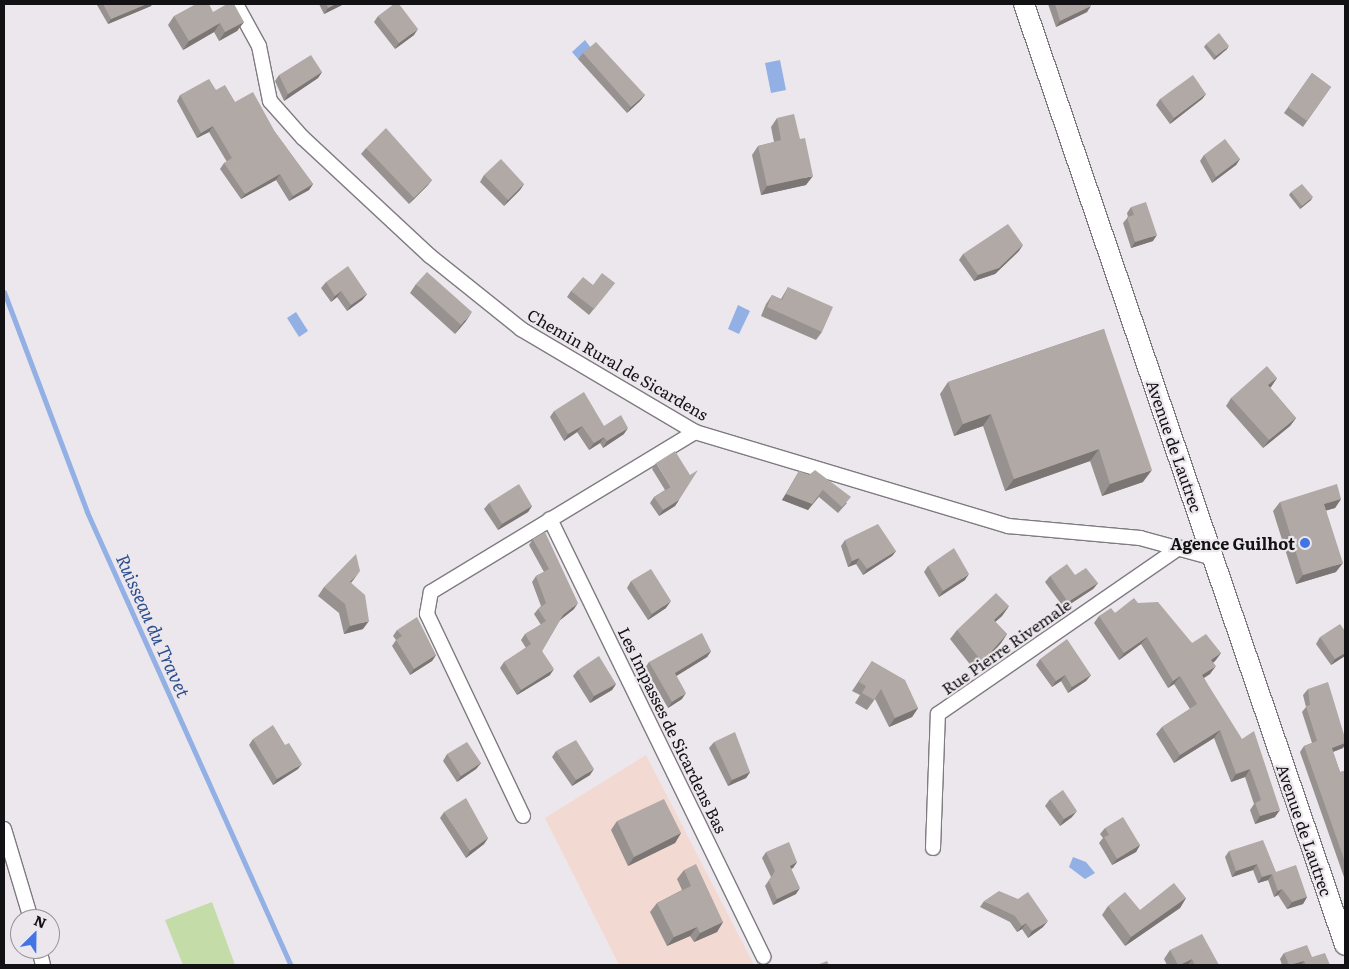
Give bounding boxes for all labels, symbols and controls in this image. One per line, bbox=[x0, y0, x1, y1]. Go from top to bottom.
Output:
street label: Chemin Rural de Sicardens bbox=[524, 304, 712, 424]
street label: Avenue de Lautrec bbox=[1143, 377, 1207, 515]
place label: Agence Guilhot bbox=[1170, 533, 1295, 553]
marker: Agence Guilhot bbox=[1299, 537, 1311, 549]
water label: Ruisseau du Travet bbox=[112, 551, 194, 701]
street label: Rue Pierre Rivemale bbox=[938, 594, 1074, 698]
street label: Les Impasses de Sicardens Bas bbox=[615, 624, 731, 836]
street label: Avenue de Lautrec bbox=[1273, 761, 1337, 899]
north arrow bbox=[10, 909, 60, 959]
text: N bbox=[31, 910, 50, 933]

